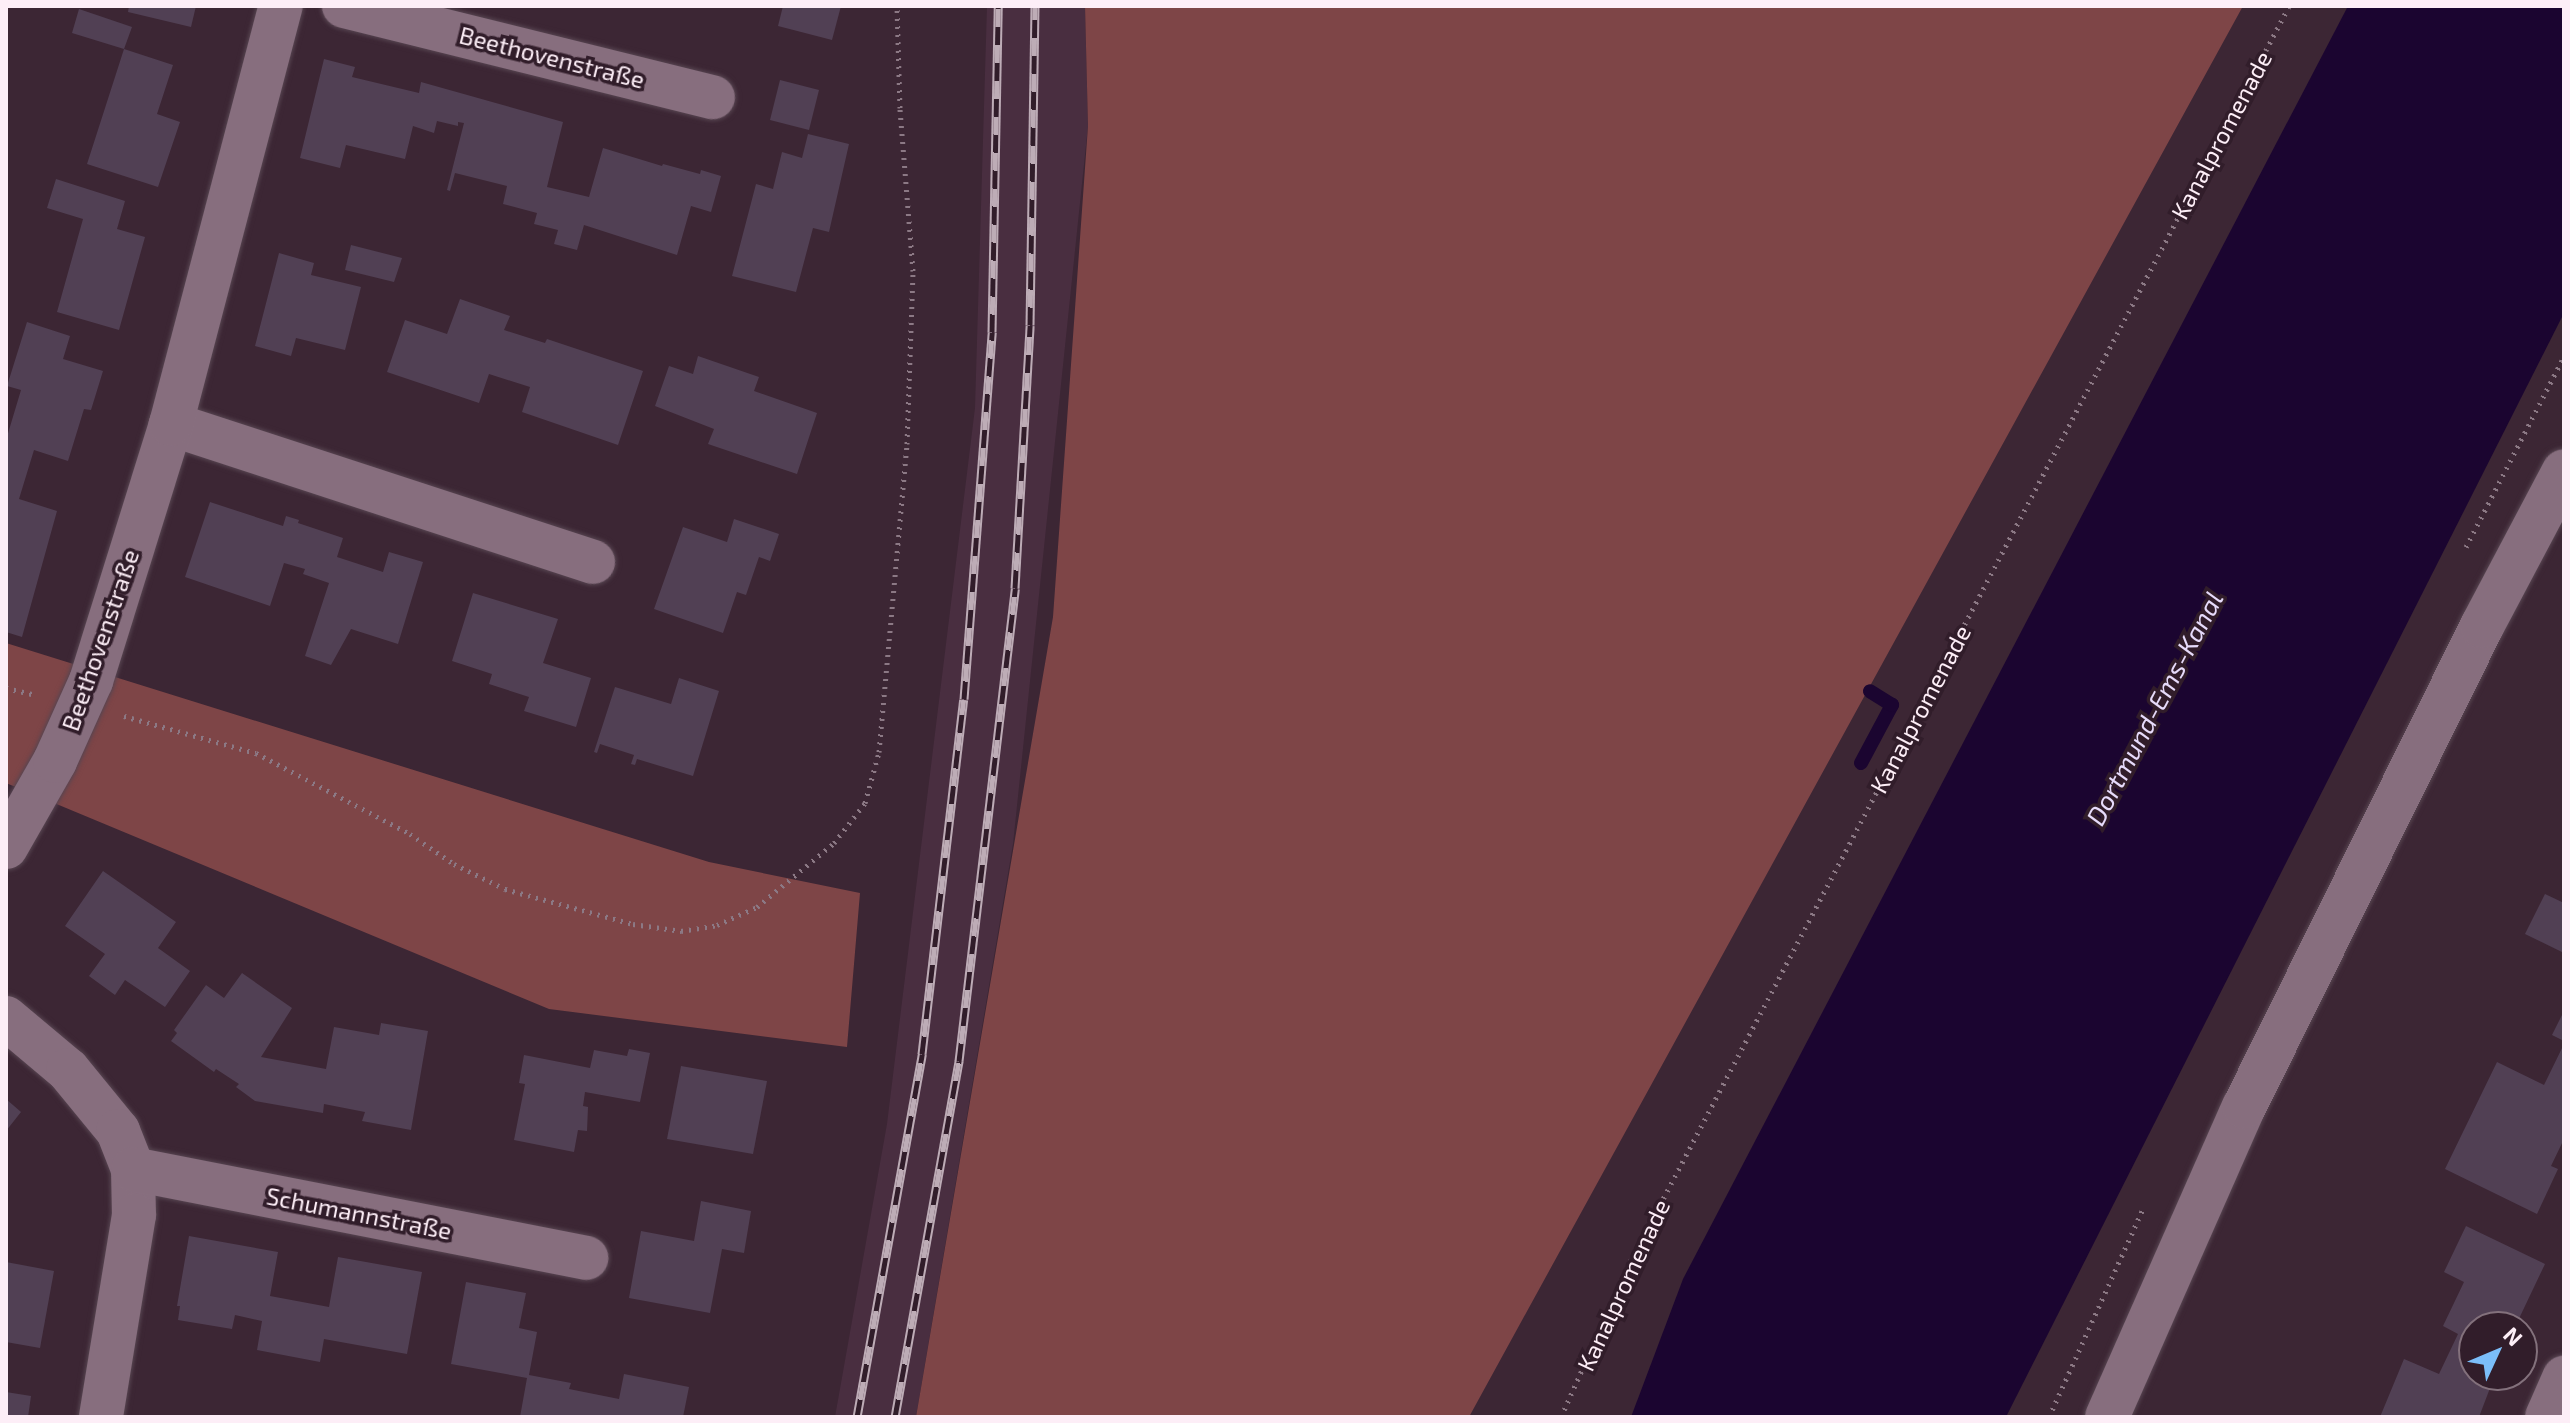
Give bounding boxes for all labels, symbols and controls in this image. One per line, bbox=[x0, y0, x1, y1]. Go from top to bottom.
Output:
street label: Beethovenstraße bbox=[456, 20, 648, 94]
street label: Kanalpromenade bbox=[2165, 46, 2277, 224]
street label: Beethovenstraße bbox=[55, 546, 145, 734]
water label: Dortmund-Ems-Kanal bbox=[2079, 586, 2229, 830]
street label: Kanalpromenade bbox=[1864, 620, 1976, 798]
street label: Schumannstraße bbox=[264, 1181, 454, 1245]
street label: Kanalpromenade bbox=[1571, 1195, 1675, 1375]
north arrow bbox=[2458, 1311, 2538, 1391]
text: N bbox=[2499, 1321, 2529, 1350]

